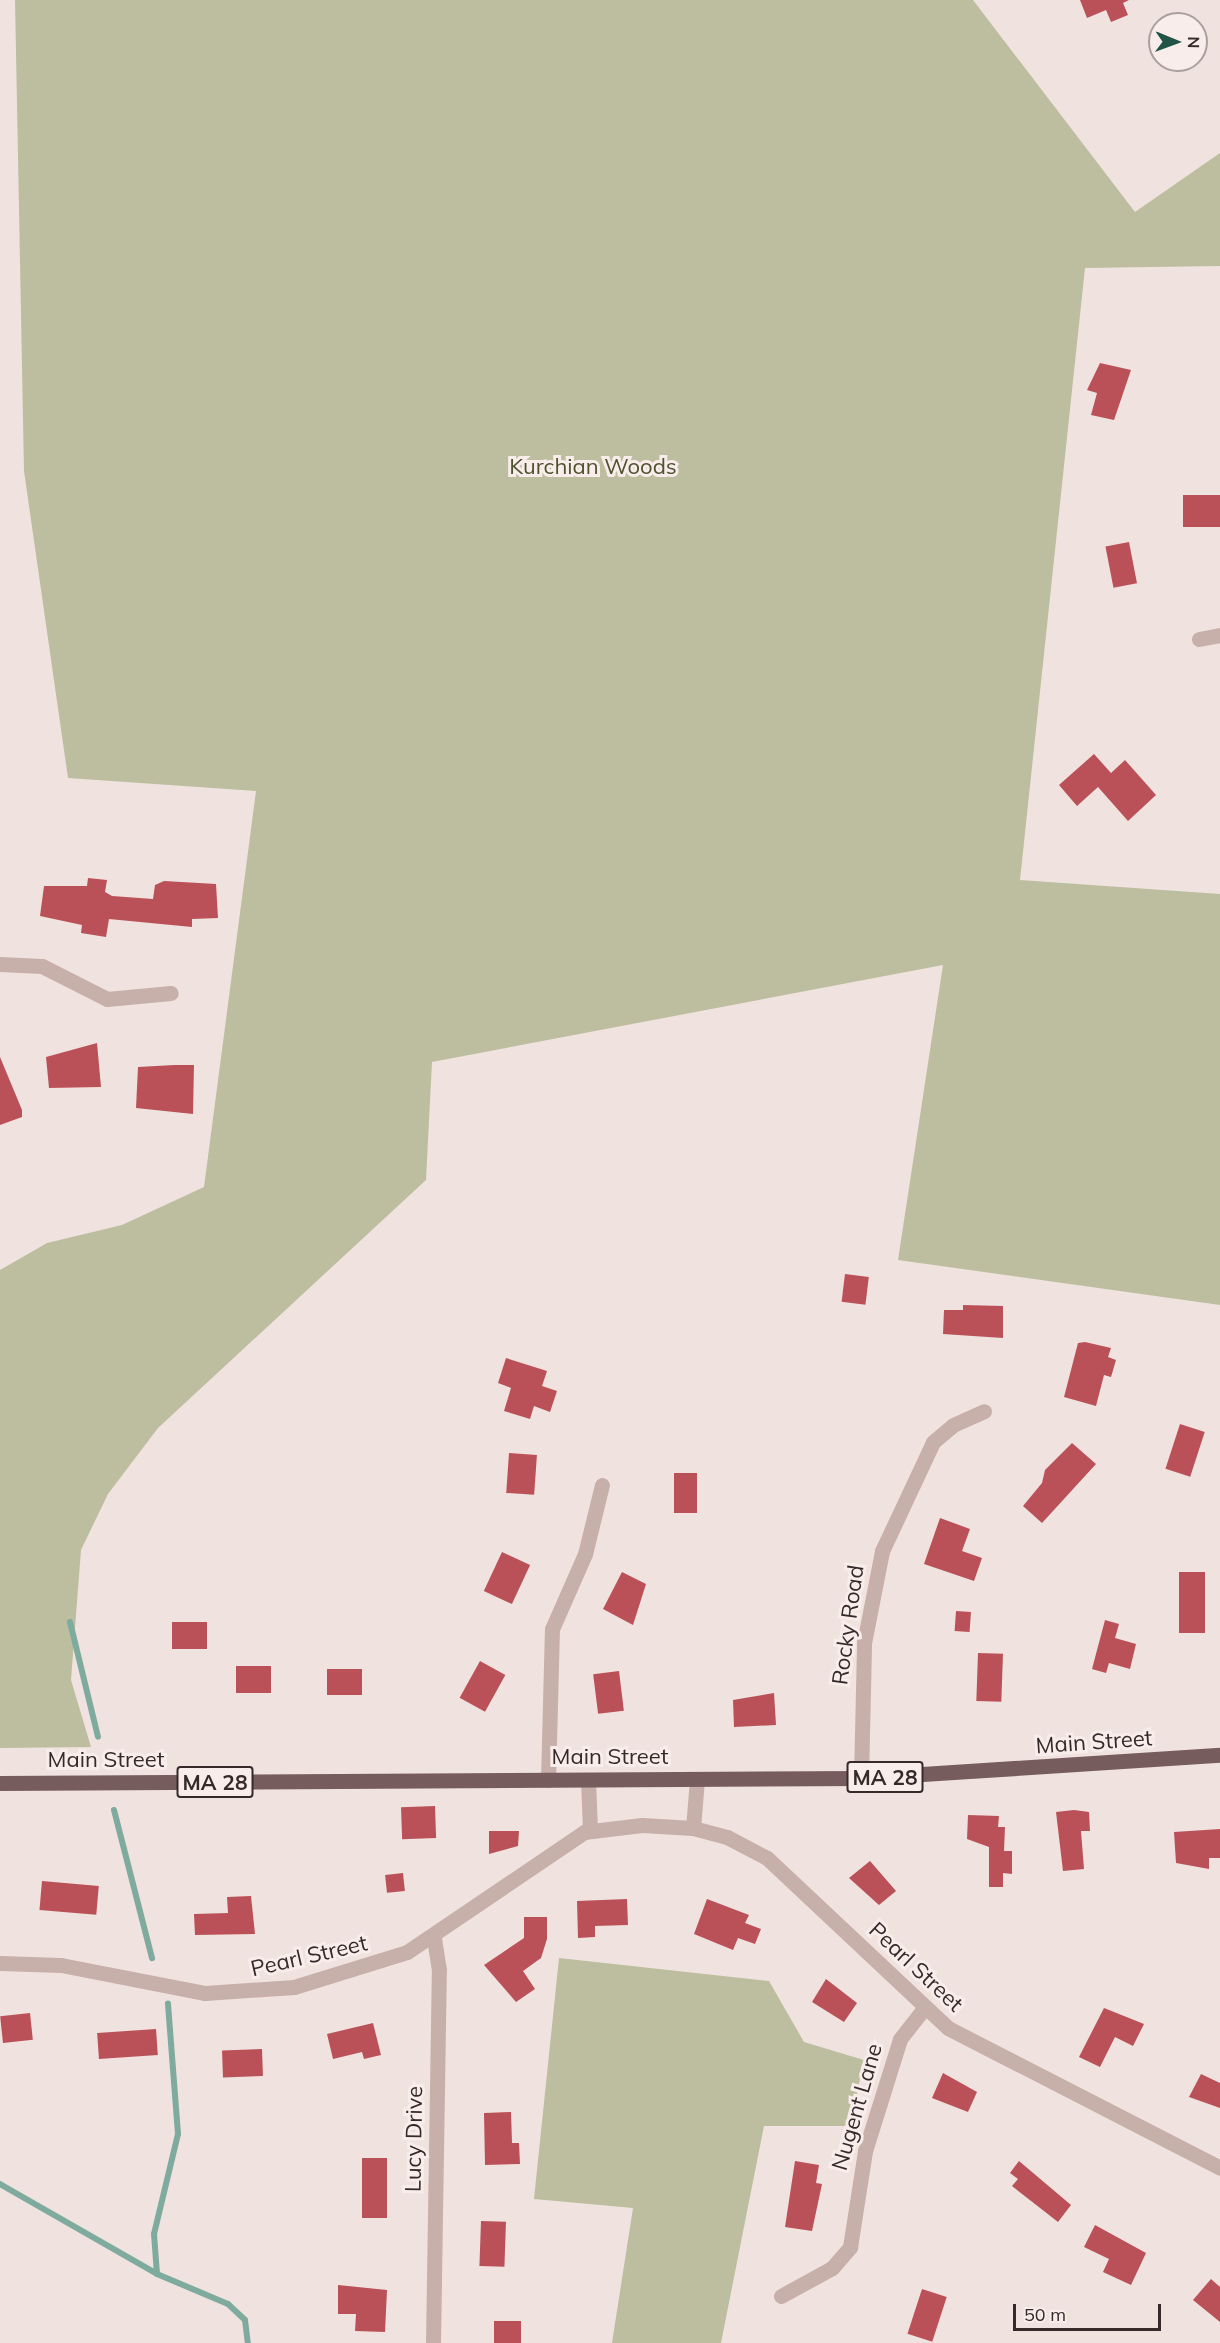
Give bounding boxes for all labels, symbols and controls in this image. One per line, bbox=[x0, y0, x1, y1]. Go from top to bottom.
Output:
north arrow bbox=[1148, 12, 1208, 72]
text: N bbox=[1184, 36, 1204, 48]
park label: Kurchian Woods bbox=[509, 454, 677, 480]
street label: Rocky Road bbox=[827, 1563, 869, 1687]
street label: Main Street bbox=[1035, 1725, 1153, 1759]
street label: Main Street bbox=[552, 1744, 668, 1770]
street label: Main Street bbox=[48, 1747, 164, 1773]
road number: MA 28 bbox=[846, 1759, 924, 1795]
road number: MA 28 bbox=[176, 1764, 254, 1800]
street label: Pearl Street bbox=[864, 1917, 968, 2017]
street label: Pearl Street bbox=[248, 1930, 370, 1982]
street label: Nugent Lane bbox=[826, 2041, 888, 2173]
street label: Lucy Drive bbox=[400, 2086, 428, 2192]
scale bar bbox=[1016, 2292, 1164, 2330]
text: 50 m bbox=[1024, 2303, 1066, 2326]

